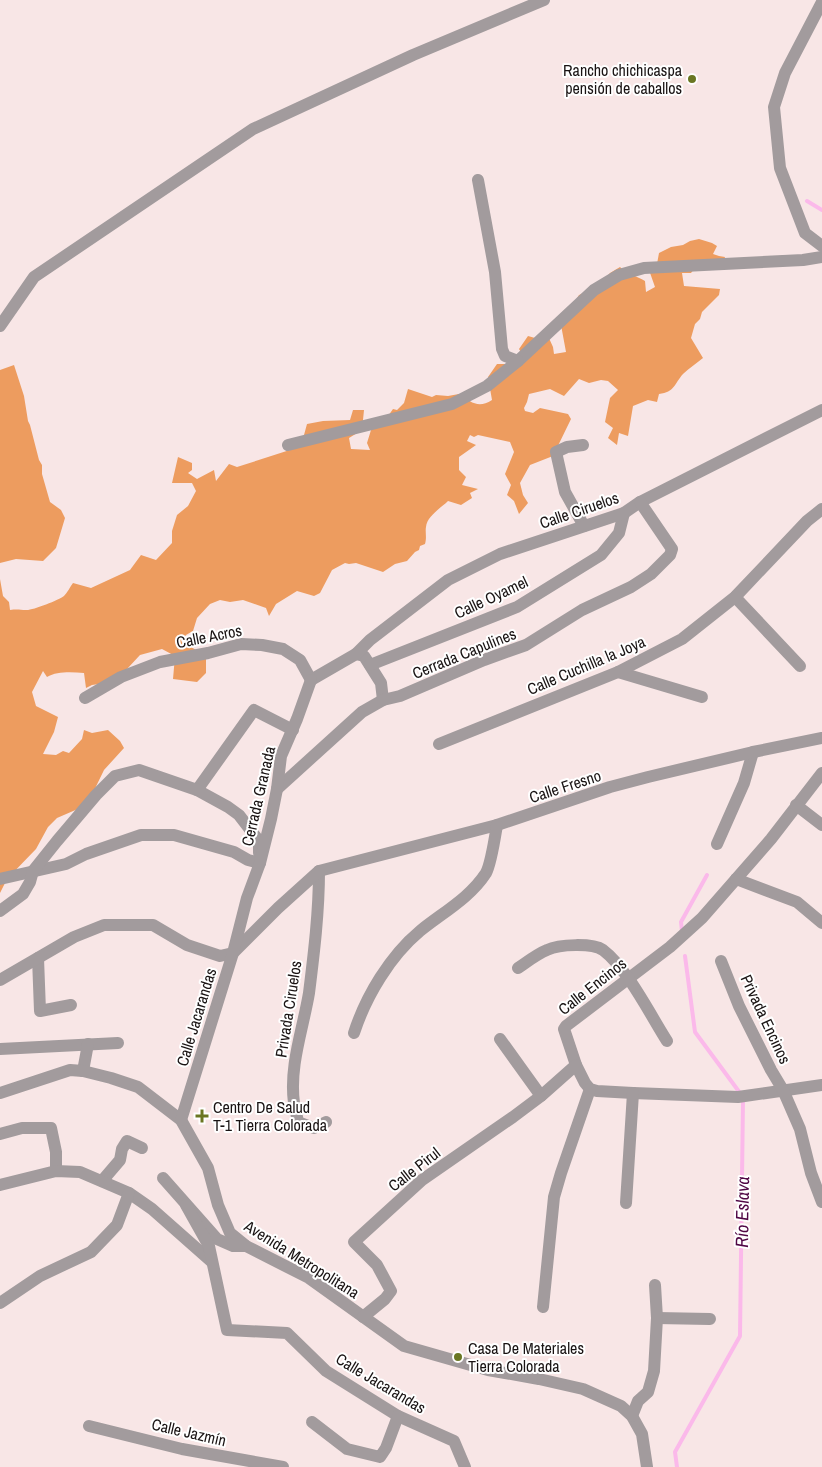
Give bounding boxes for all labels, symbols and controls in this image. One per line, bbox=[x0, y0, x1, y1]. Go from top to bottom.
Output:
place label: Rancho chichicaspa pensión de caballos bbox=[563, 59, 683, 99]
marker: Rancho chichicaspa pensión de caballos bbox=[686, 73, 698, 85]
street label: Calle Ciruelos bbox=[536, 486, 622, 534]
street label: Calle Oyamel bbox=[451, 570, 531, 624]
street label: Calle Acros bbox=[174, 619, 244, 653]
street label: Cerrada Capulines bbox=[409, 622, 519, 684]
street label: Calle Cuchilla la Joya bbox=[524, 630, 649, 700]
street label: Cerrada Granada bbox=[236, 743, 280, 848]
street label: Calle Fresno bbox=[526, 764, 604, 808]
street label: Calle Encinos bbox=[553, 952, 631, 1020]
street label: Privada Ciruelos bbox=[269, 959, 307, 1059]
street label: Calle Jacarandas bbox=[171, 965, 221, 1069]
street label: Privada Encinos bbox=[736, 971, 796, 1067]
place label: Centro De Salud T-1 Tierra Colorada bbox=[213, 1096, 328, 1136]
marker: Centro De Salud T-1 Tierra Colorada bbox=[195, 1109, 209, 1123]
street label: Calle Pirul bbox=[383, 1142, 445, 1196]
water label: Río Eslava bbox=[729, 1176, 755, 1248]
street label: Avenida Metropolitana bbox=[239, 1214, 364, 1304]
place label: Casa De Materiales Tierra Colorada bbox=[468, 1337, 584, 1377]
street label: Calle Jacarandas bbox=[332, 1347, 430, 1419]
marker: Casa De Materiales Tierra Colorada bbox=[452, 1351, 464, 1363]
street label: Calle Jazmín bbox=[150, 1413, 228, 1451]

